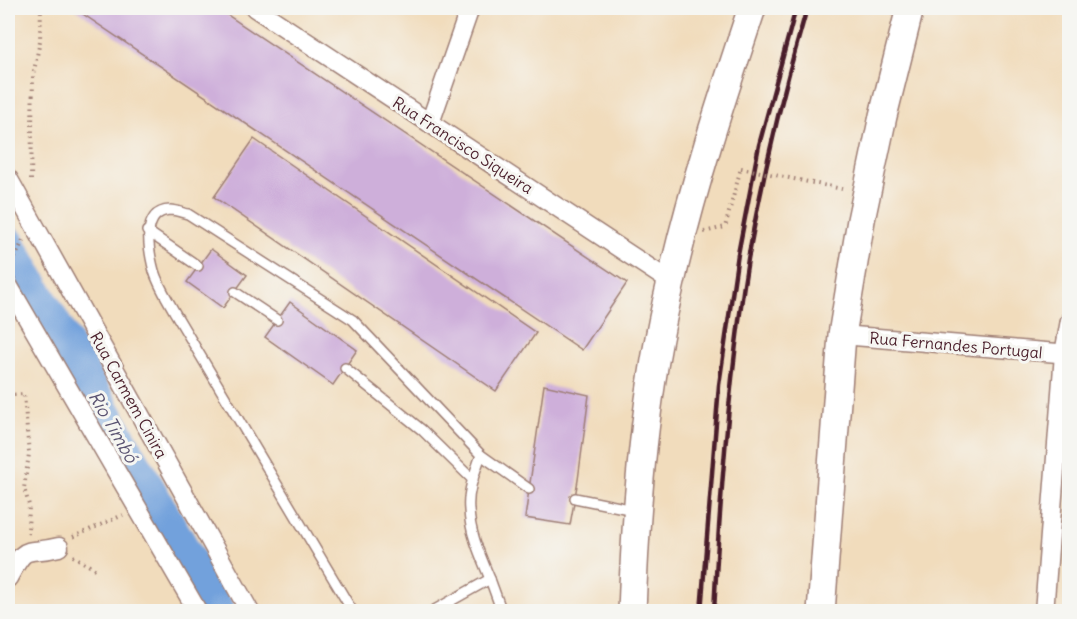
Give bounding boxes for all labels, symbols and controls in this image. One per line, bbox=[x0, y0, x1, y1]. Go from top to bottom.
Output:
street label: Rua Francisco Siqueira bbox=[389, 92, 537, 198]
street label: Rua Fernandes Portugal bbox=[869, 327, 1043, 363]
street label: Rua Carmem Cinira bbox=[86, 328, 172, 462]
water label: Rio Timbó bbox=[84, 387, 144, 468]

